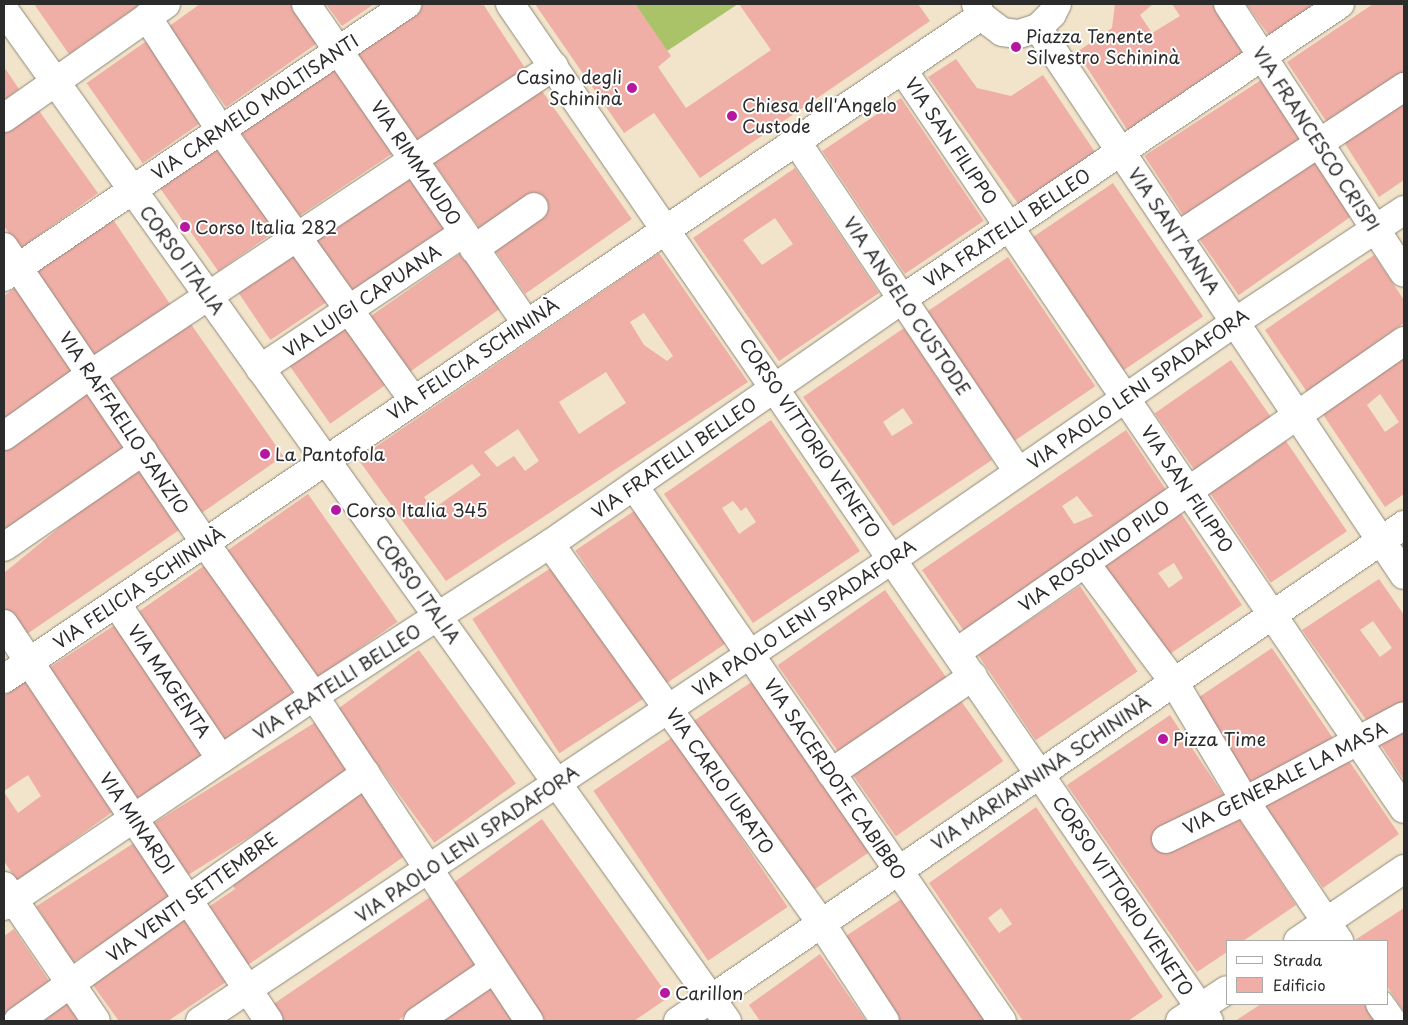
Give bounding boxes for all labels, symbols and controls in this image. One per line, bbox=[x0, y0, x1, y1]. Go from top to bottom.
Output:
place label: Piazza Tenente Silvestro Schininà bbox=[1026, 26, 1179, 68]
street label: VIA CARMELO MOLTISANTI bbox=[147, 29, 363, 185]
marker: Piazza Tenente Silvestro Schininà bbox=[1010, 41, 1022, 53]
street label: VIA FRANCESCO CRISPI bbox=[1248, 43, 1384, 235]
place label: Casino degli Schininà bbox=[517, 67, 622, 110]
street label: VIA SAN FILIPPO bbox=[900, 73, 1002, 209]
marker: Casino degli Schininà bbox=[626, 82, 638, 94]
place label: Chiesa dell'Angelo Custode bbox=[742, 95, 898, 138]
street label: VIA RIMMAUDO bbox=[366, 97, 466, 229]
marker: Chiesa dell'Angelo Custode bbox=[726, 110, 738, 122]
street label: VIA SANT'ANNA bbox=[1123, 163, 1225, 299]
street label: VIA FRATELLI BELLEO bbox=[919, 164, 1095, 292]
street label: CORSO ITALIA bbox=[135, 201, 229, 319]
street label: VIA ANGELO CUSTODE bbox=[839, 212, 975, 400]
place label: Corso Italia 282 bbox=[195, 216, 337, 238]
marker: Corso Italia 282 bbox=[179, 221, 191, 233]
street label: VIA LUIGI CAPUANA bbox=[279, 240, 445, 362]
street label: VIA FELICIA SCHININÀ bbox=[382, 293, 564, 425]
street label: VIA PAOLO LENI SPADAFORA bbox=[1023, 304, 1253, 474]
street label: VIA RAFFAELLO SANZIO bbox=[53, 325, 195, 521]
street label: CORSO VITTORIO VENETO bbox=[734, 332, 886, 544]
street label: VIA FRATELLI BELLEO bbox=[587, 393, 761, 523]
street label: VIA SAN FILIPPO bbox=[1136, 421, 1238, 557]
place label: La Pantofola bbox=[275, 443, 384, 465]
marker: La Pantofola bbox=[259, 448, 271, 460]
street label: VIA ROSOLINO PILO bbox=[1015, 496, 1173, 616]
place label: Corso Italia 345 bbox=[346, 499, 487, 521]
marker: Corso Italia 345 bbox=[330, 504, 342, 516]
street label: VIA FELICIA SCHININÀ bbox=[48, 522, 230, 654]
street label: CORSO ITALIA bbox=[371, 530, 465, 648]
street label: VIA PAOLO LENI SPADAFORA bbox=[688, 535, 920, 701]
street label: VIA FRATELLI BELLEO bbox=[248, 619, 426, 745]
street label: VIA MAGENTA bbox=[123, 620, 215, 742]
street label: VIA SACERDOTE CABIBBO bbox=[758, 673, 912, 885]
street label: VIA MARIANNINA SCHININÀ bbox=[927, 691, 1155, 855]
street label: VIA CARLO IURATO bbox=[660, 702, 780, 860]
street label: VIA GENERALE LA MASA bbox=[1178, 716, 1392, 840]
place label: Pizza Time bbox=[1173, 728, 1266, 750]
marker: Pizza Time bbox=[1157, 733, 1169, 745]
street label: VIA PAOLO LENI SPADAFORA bbox=[351, 761, 583, 927]
street label: VIA MINARDI bbox=[95, 767, 179, 879]
street label: CORSO VITTORIO VENETO bbox=[1047, 790, 1199, 1002]
street label: VIA VENTI SETTEMBRE bbox=[101, 827, 283, 967]
legend bbox=[1226, 940, 1388, 1005]
text: Strada bbox=[1273, 948, 1322, 971]
text: Edificio bbox=[1273, 973, 1326, 996]
place label: Carillon bbox=[675, 982, 743, 1004]
marker: Carillon bbox=[659, 987, 671, 999]

